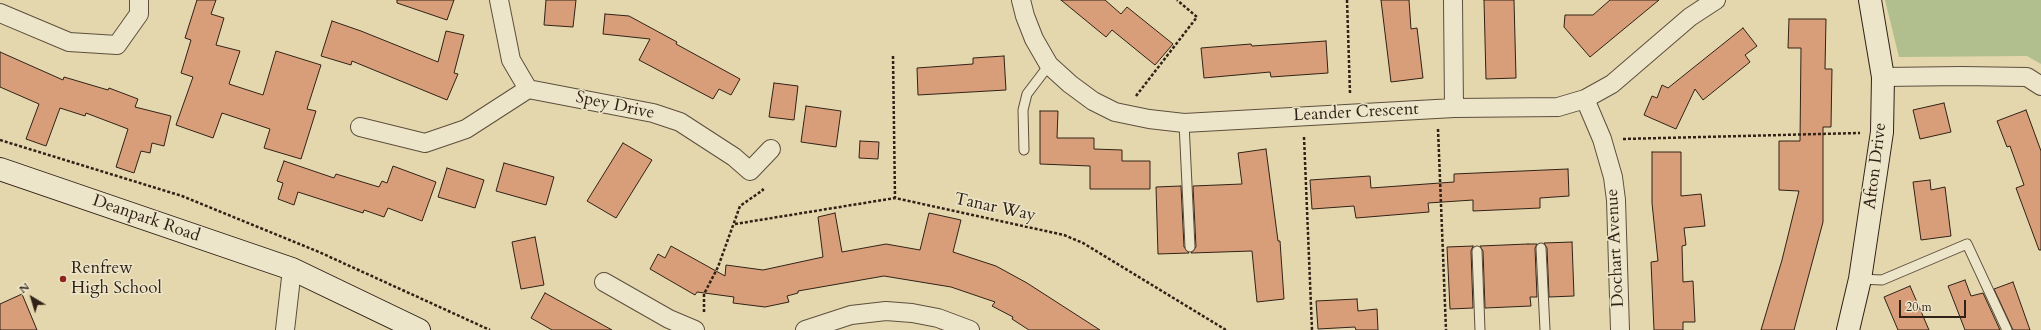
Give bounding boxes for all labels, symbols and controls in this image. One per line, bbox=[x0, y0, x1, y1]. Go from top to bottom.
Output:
street label: Spey Drive bbox=[574, 88, 656, 124]
street label: Leander Crescent bbox=[1293, 100, 1419, 126]
street label: Afton Drive bbox=[1861, 121, 1891, 211]
street label: Dochart Avenue bbox=[1603, 188, 1629, 308]
street label: Tanar Way bbox=[952, 189, 1038, 227]
street label: Deanpark Road bbox=[90, 191, 202, 247]
place label: Renfrew High School bbox=[71, 259, 162, 299]
marker: Renfrew High School bbox=[58, 274, 68, 284]
north arrow bbox=[12, 278, 52, 318]
text: N bbox=[16, 279, 33, 297]
scale bar bbox=[1901, 292, 1968, 318]
text: 20 m bbox=[1906, 299, 1932, 315]

